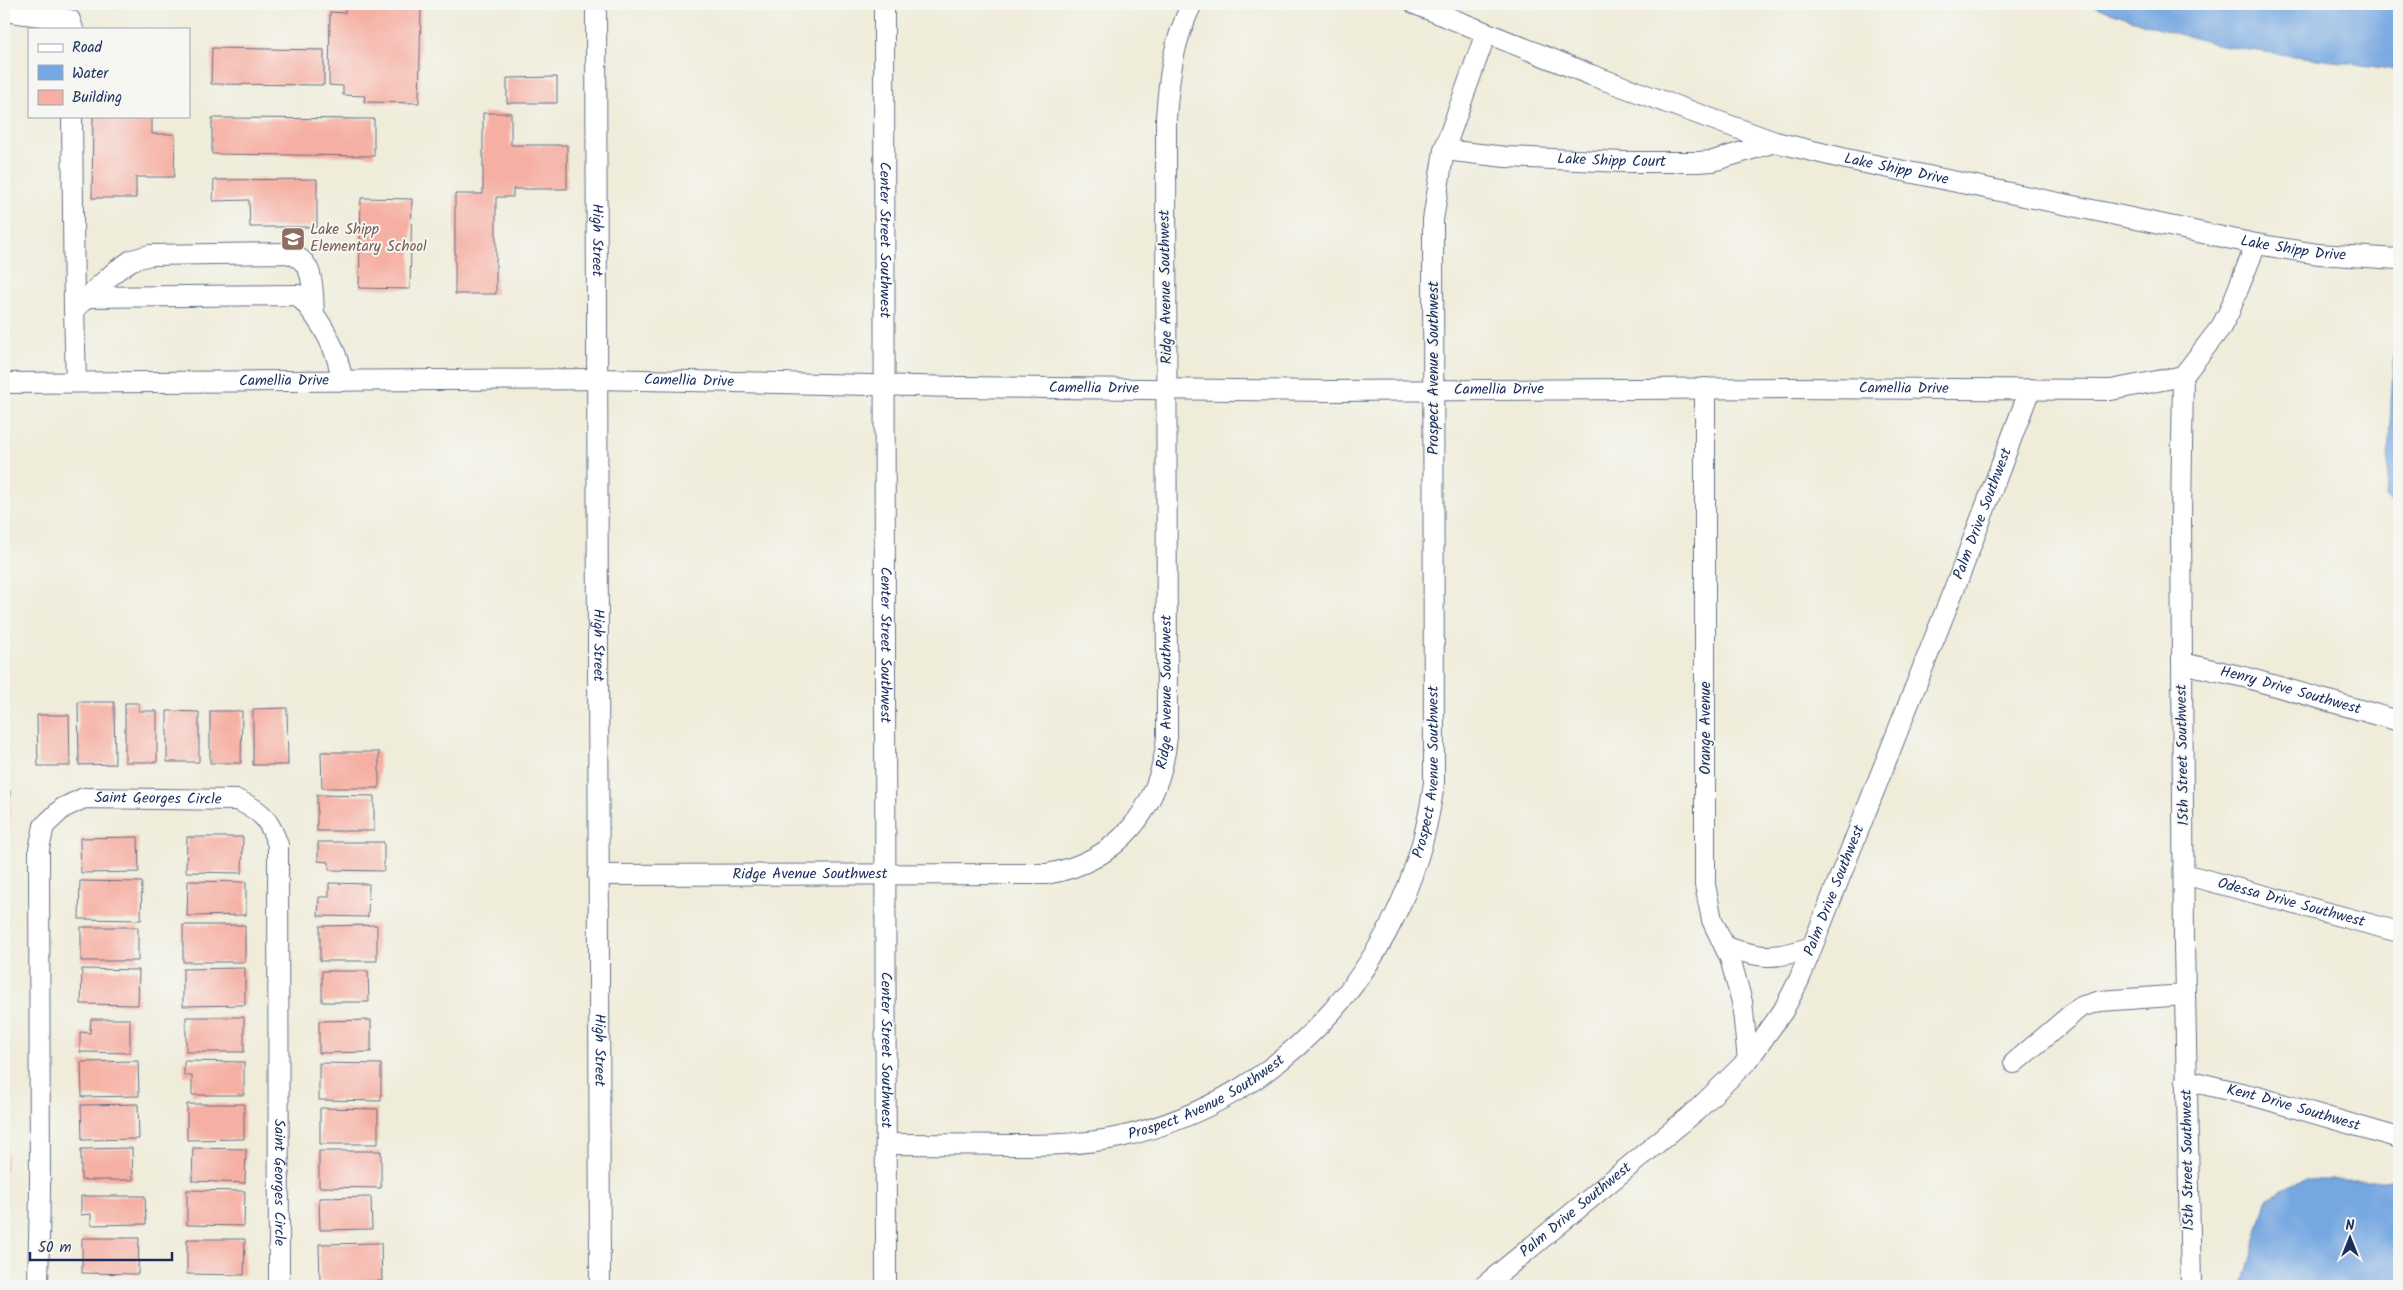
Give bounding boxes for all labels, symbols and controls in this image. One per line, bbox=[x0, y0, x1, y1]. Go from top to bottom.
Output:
legend bbox=[28, 28, 190, 118]
text: Road bbox=[72, 36, 103, 60]
text: Water bbox=[72, 62, 109, 86]
text: Building bbox=[72, 86, 122, 110]
street label: Lake Shipp Court bbox=[1557, 147, 1666, 174]
street label: Lake Shipp Drive bbox=[1842, 147, 1951, 192]
street label: Center Street Southwest bbox=[872, 162, 896, 318]
street label: High Street bbox=[585, 203, 609, 277]
street label: Ridge Avenue Southwest bbox=[1153, 209, 1179, 365]
place label: Lake Shipp Elementary School bbox=[310, 218, 427, 259]
school or university icon: Lake Shipp Elementary School bbox=[280, 226, 306, 252]
street label: Lake Shipp Drive bbox=[2238, 229, 2347, 268]
street label: Prospect Avenue Southwest bbox=[1422, 281, 1446, 455]
street label: Camellia Drive bbox=[644, 368, 735, 394]
street label: Camellia Drive bbox=[239, 369, 329, 393]
street label: Camellia Drive bbox=[1049, 376, 1139, 401]
street label: Camellia Drive bbox=[1859, 376, 1949, 401]
street label: Camellia Drive bbox=[1454, 378, 1544, 402]
street label: Palm Drive Southwest bbox=[1947, 444, 2019, 583]
street label: Center Street Southwest bbox=[873, 567, 897, 723]
street label: High Street bbox=[586, 608, 610, 682]
street label: Ridge Avenue Southwest bbox=[1150, 614, 1179, 772]
street label: Henry Drive Southwest bbox=[2218, 660, 2364, 722]
street label: Orange Avenue bbox=[1694, 681, 1718, 775]
street label: 15th Street Southwest bbox=[2170, 684, 2196, 826]
street label: Prospect Avenue Southwest bbox=[1406, 686, 1446, 861]
street label: Saint Georges Circle bbox=[94, 786, 222, 812]
street label: Palm Drive Southwest bbox=[1798, 821, 1871, 960]
street label: Ridge Avenue Southwest bbox=[733, 862, 888, 887]
street label: Odessa Drive Southwest bbox=[2215, 872, 2368, 934]
street label: Center Street Southwest bbox=[874, 972, 898, 1128]
street label: High Street bbox=[587, 1013, 611, 1087]
street label: Prospect Avenue Southwest bbox=[1125, 1049, 1291, 1147]
street label: Kent Drive Southwest bbox=[2224, 1078, 2363, 1138]
street label: 15th Street Southwest bbox=[2175, 1089, 2201, 1231]
street label: Saint Georges Circle bbox=[267, 1119, 291, 1246]
street label: Palm Drive Southwest bbox=[1514, 1157, 1637, 1264]
north arrow bbox=[2326, 1212, 2376, 1262]
text: N bbox=[2346, 1215, 2355, 1237]
scale bar bbox=[30, 1230, 172, 1262]
text: 50 m bbox=[38, 1236, 72, 1260]

